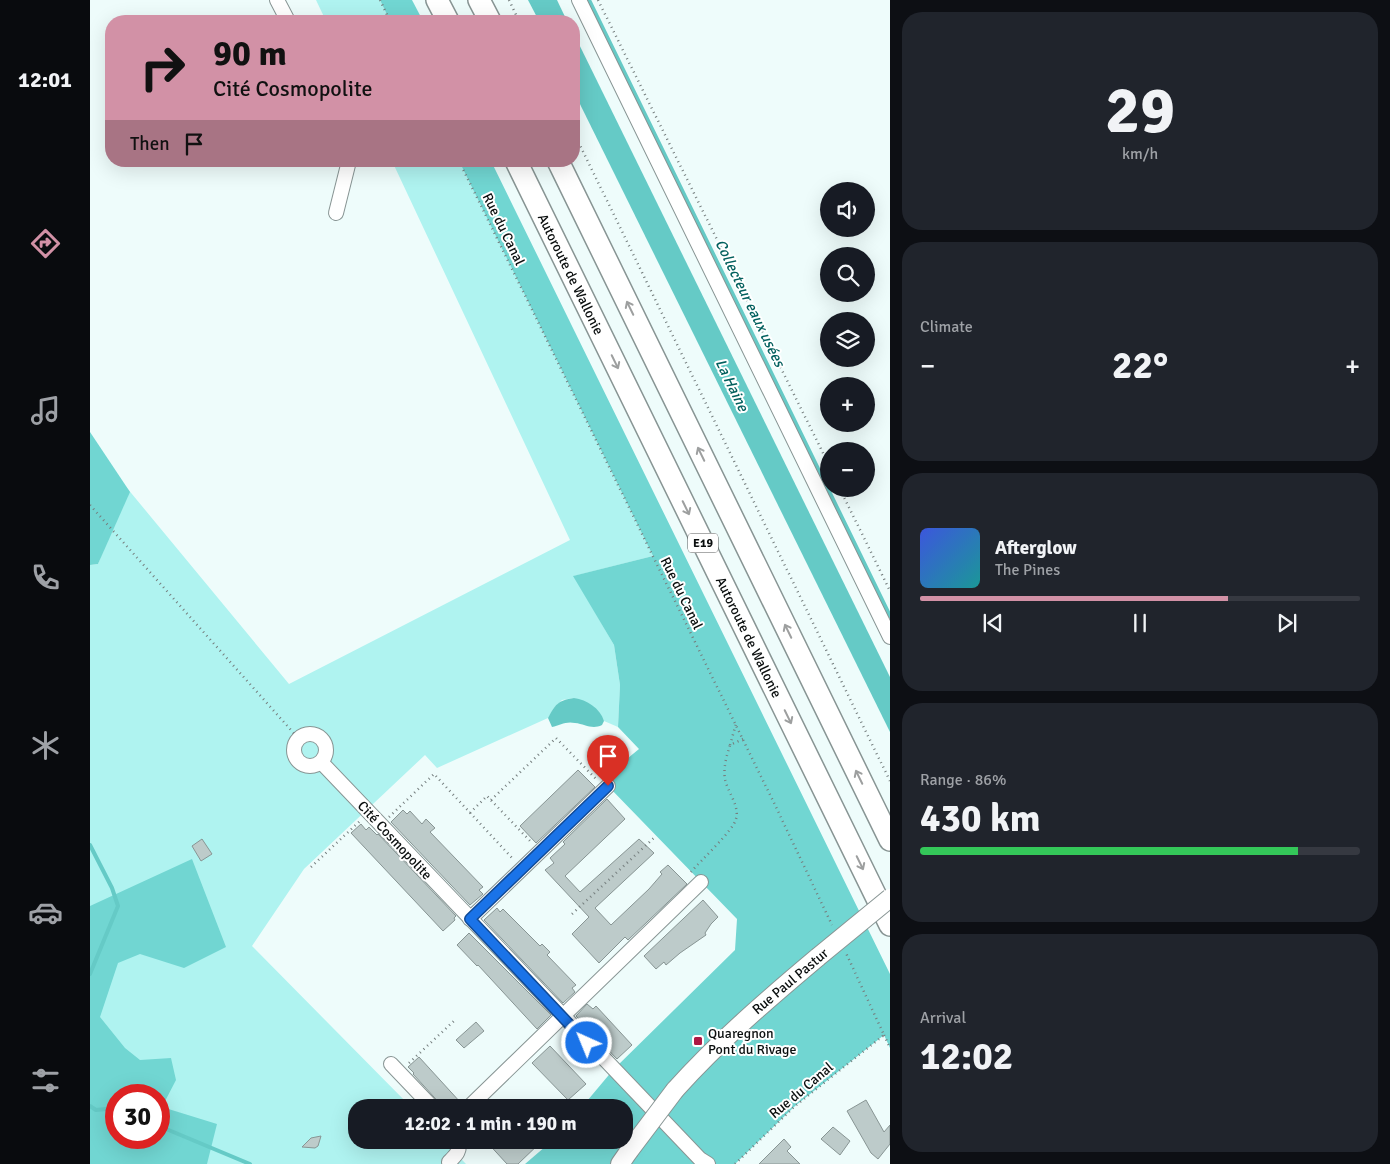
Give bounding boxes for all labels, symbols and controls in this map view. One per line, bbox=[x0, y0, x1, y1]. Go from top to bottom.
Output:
text: 90 m bbox=[213, 32, 287, 75]
icon: right bbox=[130, 35, 195, 100]
text: 12:01 bbox=[18, 66, 72, 93]
text: 29 bbox=[1105, 71, 1175, 151]
text: Cité Cosmopolite bbox=[213, 75, 372, 102]
icon: arrive bbox=[180, 130, 208, 158]
text: Then bbox=[130, 132, 170, 156]
text: km/h bbox=[1122, 144, 1158, 164]
map controls bbox=[820, 182, 875, 497]
button: sound bbox=[820, 182, 875, 237]
street label: Rue du Canal bbox=[479, 190, 528, 268]
street label: Autoroute de Wallonie bbox=[534, 211, 607, 337]
icon: directions bbox=[28, 226, 63, 261]
water label: Collecteur eaux usées bbox=[711, 236, 789, 371]
button: search bbox=[820, 247, 875, 302]
one-way arrow bbox=[625, 300, 635, 315]
button: layers bbox=[820, 312, 875, 367]
text: Climate bbox=[920, 317, 973, 337]
text: 22° bbox=[1112, 342, 1168, 389]
text: − bbox=[920, 349, 935, 383]
text: + bbox=[1345, 349, 1360, 383]
one-way arrow bbox=[610, 354, 620, 369]
water label: La Haine bbox=[712, 356, 753, 415]
button: + bbox=[820, 377, 875, 432]
icon: music bbox=[28, 393, 63, 428]
button: − bbox=[820, 442, 875, 497]
one-way arrow bbox=[696, 446, 706, 461]
one-way arrow bbox=[682, 500, 691, 515]
road number: E19 bbox=[688, 534, 718, 552]
text: Afterglow bbox=[995, 536, 1077, 560]
street label: Rue du Canal bbox=[657, 554, 706, 632]
icon: phone bbox=[28, 560, 63, 595]
text: The Pines bbox=[995, 560, 1060, 580]
street label: Autoroute de Wallonie bbox=[712, 574, 785, 700]
icon: previous bbox=[979, 609, 1007, 637]
icon: pause bbox=[1126, 609, 1154, 637]
icon: next bbox=[1273, 609, 1301, 637]
one-way arrow bbox=[783, 624, 792, 639]
one-way arrow bbox=[784, 709, 793, 724]
icon: climate bbox=[28, 728, 63, 763]
pin bbox=[587, 735, 629, 786]
icon: arrive bbox=[594, 742, 622, 770]
one-way arrow bbox=[854, 770, 864, 785]
text: Range · 86% bbox=[920, 770, 1006, 790]
text: 430 km bbox=[920, 795, 1041, 842]
street label: Cité Cosmopolite bbox=[354, 797, 435, 883]
one-way arrow bbox=[856, 855, 865, 870]
icon: car bbox=[28, 895, 63, 930]
street label: Rue Paul Pastur bbox=[749, 944, 832, 1018]
text: Arrival bbox=[920, 1008, 966, 1028]
position arrow bbox=[560, 1016, 612, 1068]
place label: Quaregnon Pont du Rivage bbox=[708, 1025, 796, 1058]
text: 12:02 bbox=[920, 1033, 1013, 1080]
marker: Quaregnon Pont du Rivage bbox=[692, 1035, 704, 1047]
street label: Rue du Canal bbox=[766, 1059, 837, 1122]
icon: filters bbox=[28, 1063, 63, 1098]
speed limit sign: 30 bbox=[105, 1084, 170, 1149]
text: 12:02 · 1 min · 190 m bbox=[404, 1112, 577, 1136]

